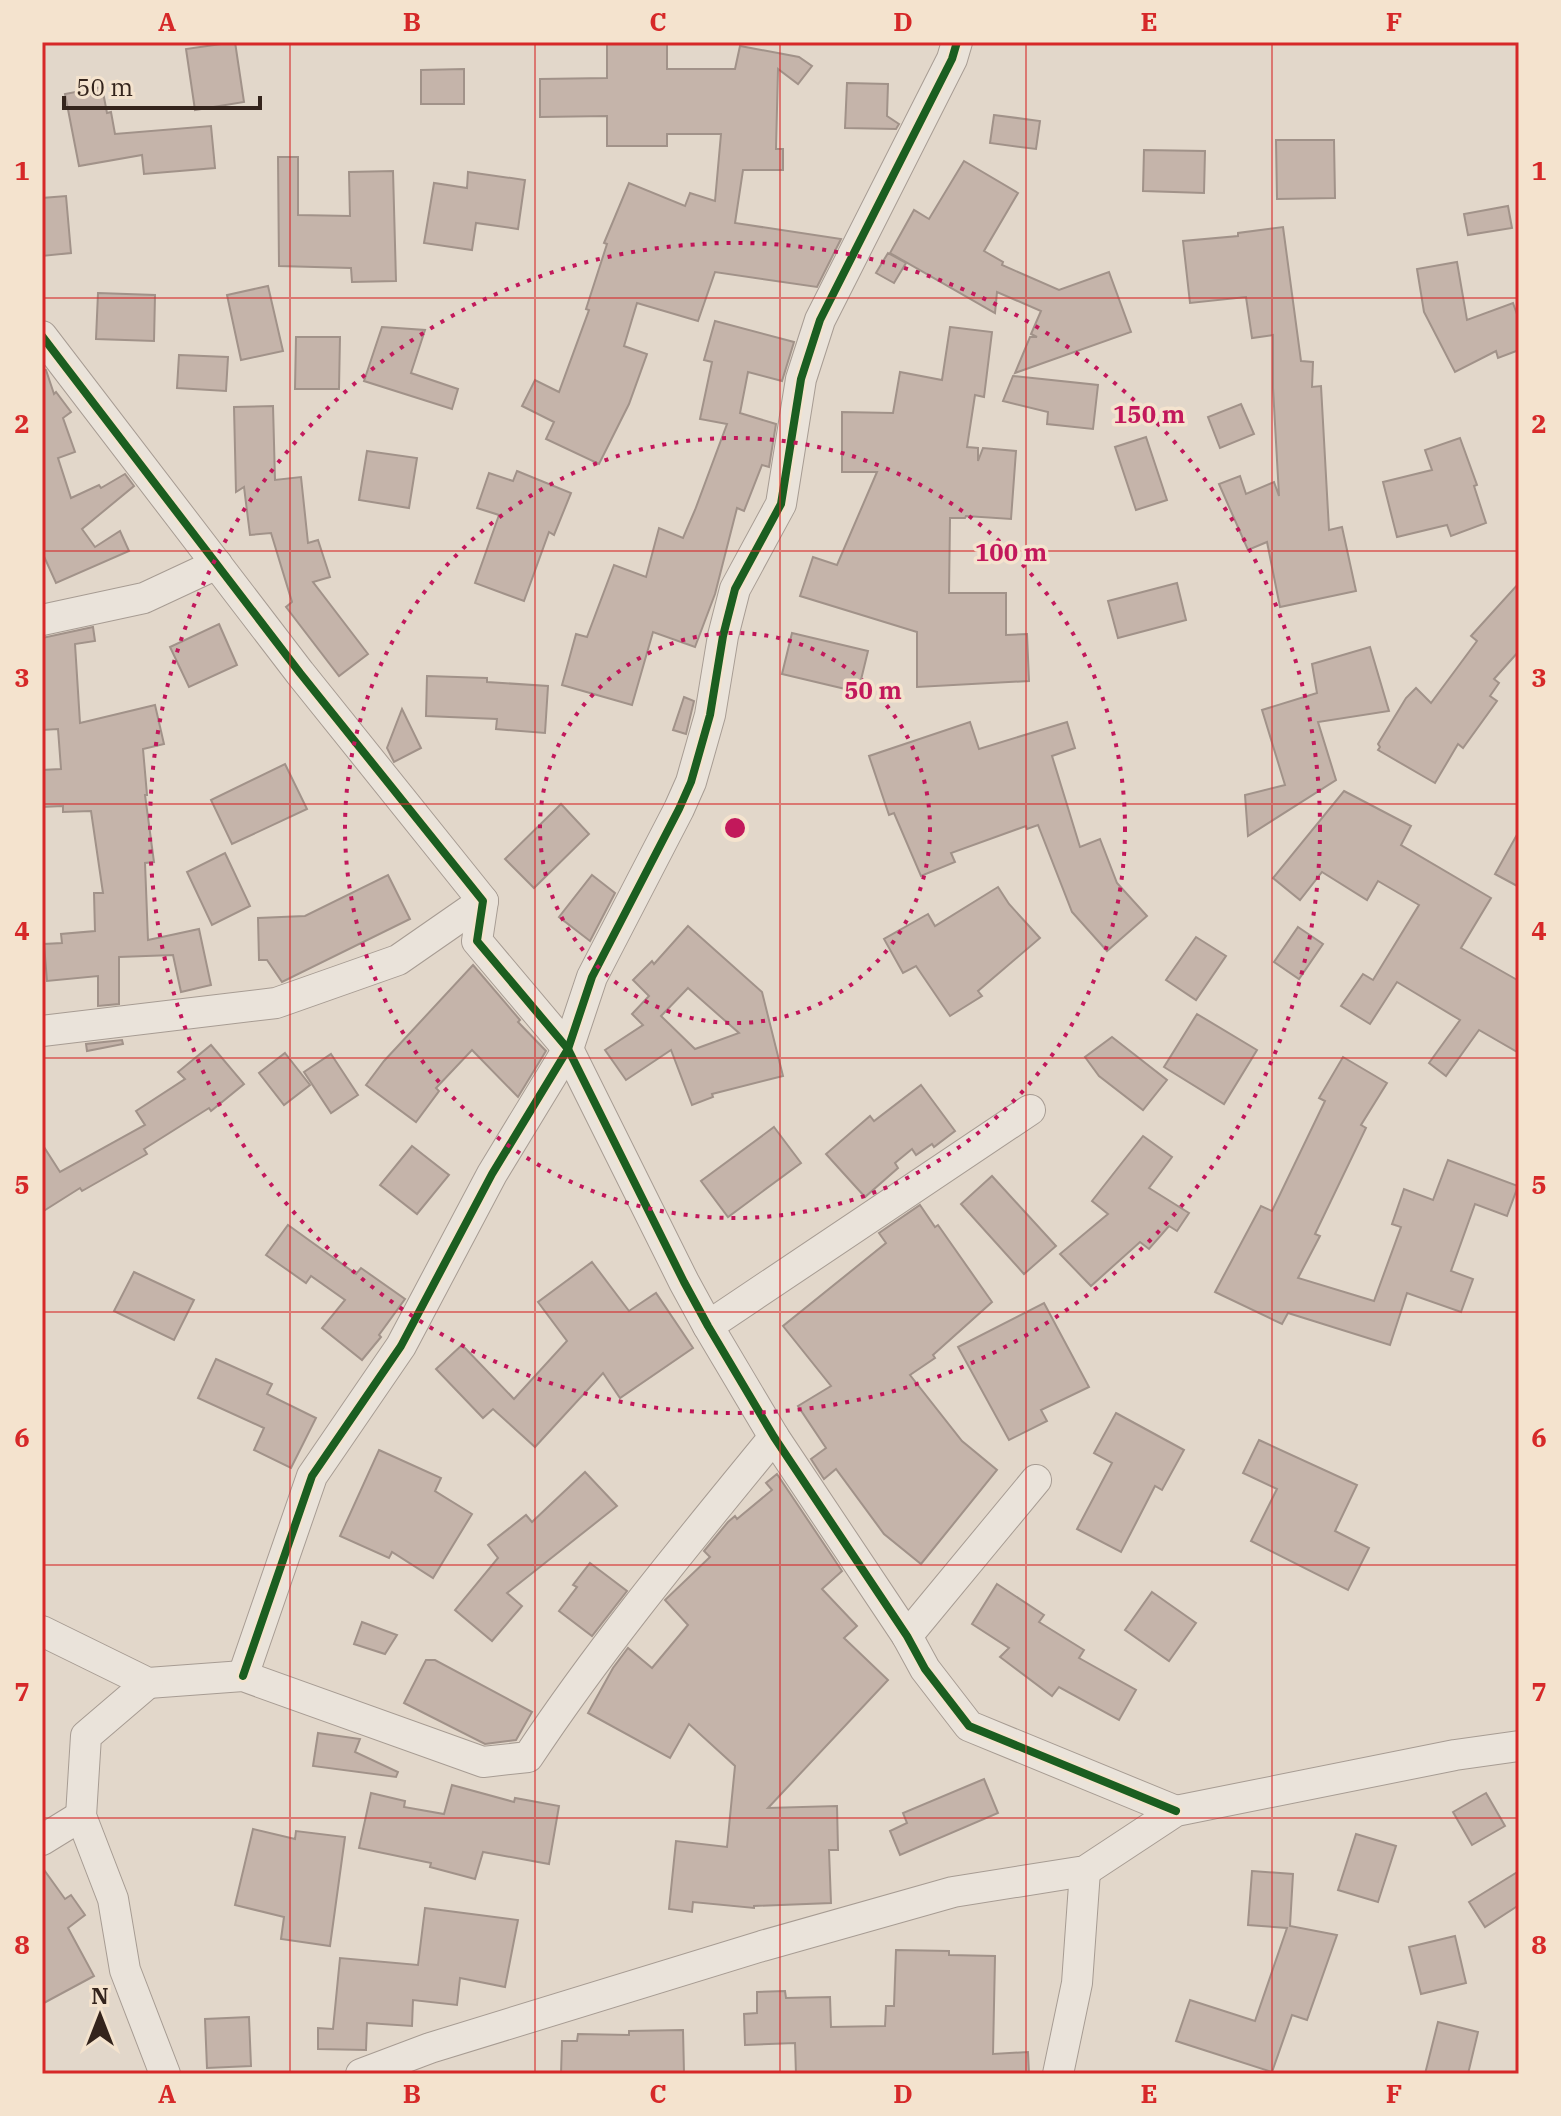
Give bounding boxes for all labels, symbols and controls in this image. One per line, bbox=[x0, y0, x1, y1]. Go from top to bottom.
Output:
text: A bbox=[158, 4, 176, 38]
text: B bbox=[403, 4, 421, 38]
text: C bbox=[649, 4, 667, 38]
text: D bbox=[893, 4, 913, 38]
text: E bbox=[1140, 4, 1158, 38]
text: F bbox=[1386, 4, 1402, 38]
scale bar bbox=[64, 60, 260, 110]
text: 50 m bbox=[76, 71, 133, 103]
text: 1 bbox=[14, 153, 30, 187]
text: 1 bbox=[1531, 153, 1547, 187]
text: 150 m bbox=[1113, 398, 1185, 430]
text: 2 bbox=[14, 406, 30, 440]
text: 2 bbox=[1531, 406, 1547, 440]
text: 100 m bbox=[975, 536, 1047, 568]
text: 3 bbox=[14, 660, 30, 694]
text: 3 bbox=[1531, 660, 1547, 694]
text: 50 m bbox=[844, 674, 902, 706]
centre of rings bbox=[721, 814, 749, 842]
text: 4 bbox=[14, 913, 30, 947]
text: 4 bbox=[1531, 913, 1547, 947]
text: 5 bbox=[14, 1167, 30, 1201]
text: 5 bbox=[1531, 1167, 1547, 1201]
text: 6 bbox=[14, 1420, 30, 1454]
text: 6 bbox=[1531, 1420, 1547, 1454]
text: 7 bbox=[14, 1674, 30, 1708]
text: 7 bbox=[1531, 1674, 1547, 1708]
text: 8 bbox=[14, 1927, 30, 1961]
text: 8 bbox=[1531, 1927, 1547, 1961]
north arrow bbox=[60, 1976, 140, 2056]
text: N bbox=[91, 1981, 109, 2010]
text: A bbox=[158, 2076, 176, 2110]
text: B bbox=[403, 2076, 421, 2110]
text: C bbox=[649, 2076, 667, 2110]
text: D bbox=[893, 2076, 913, 2110]
text: E bbox=[1140, 2076, 1158, 2110]
text: F bbox=[1386, 2076, 1402, 2110]

